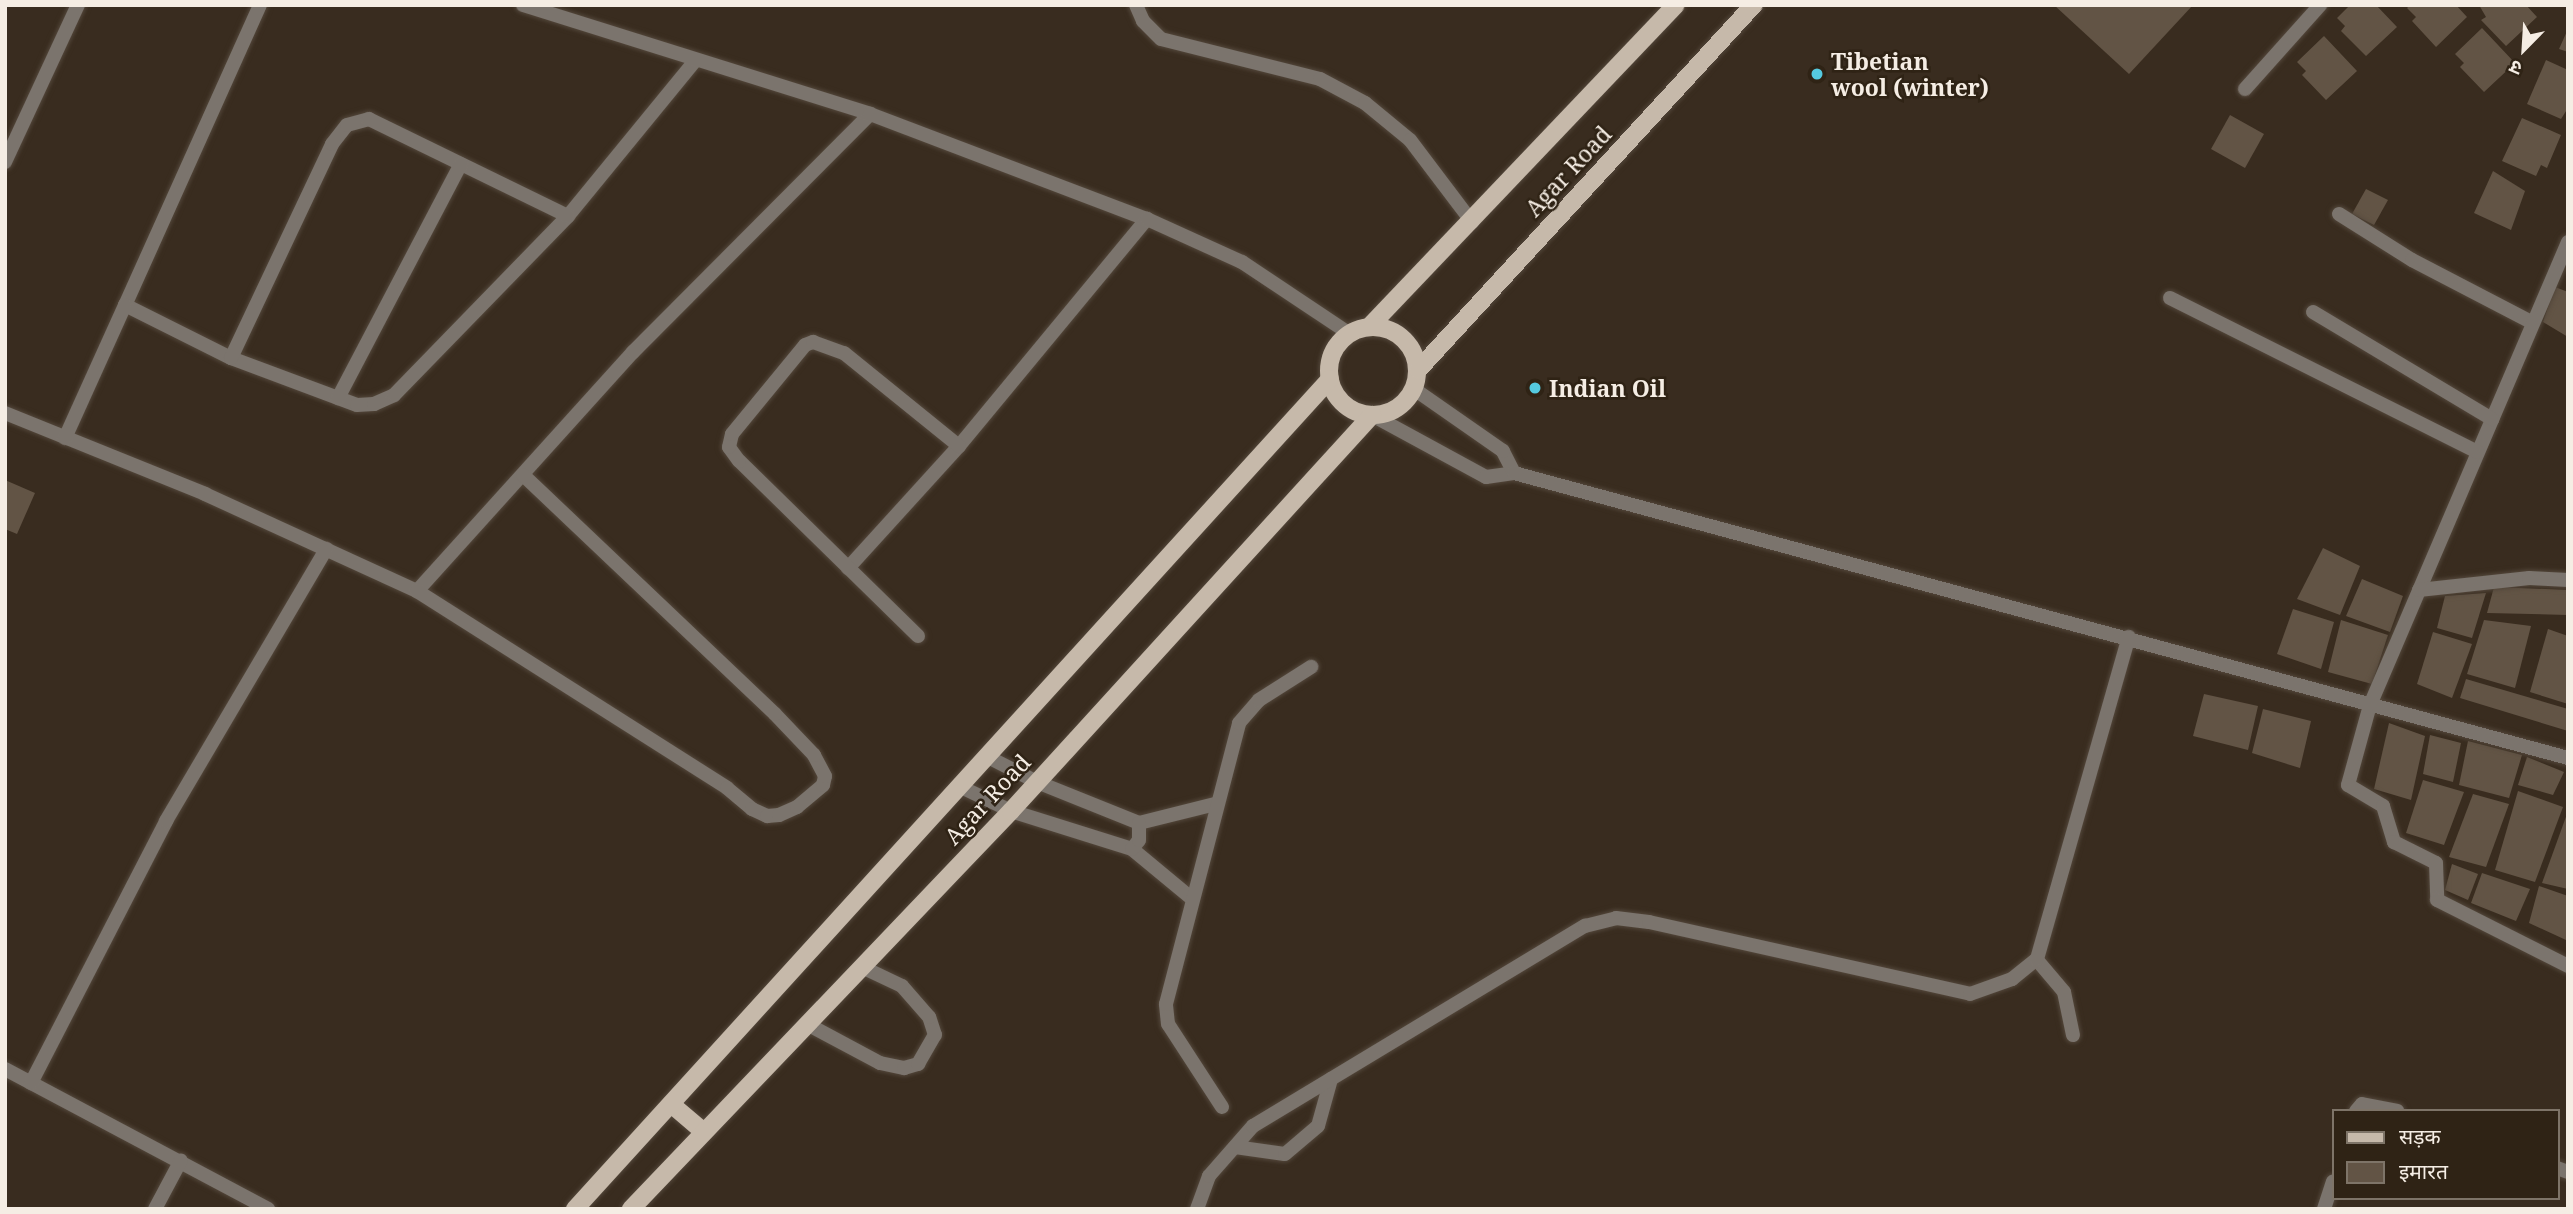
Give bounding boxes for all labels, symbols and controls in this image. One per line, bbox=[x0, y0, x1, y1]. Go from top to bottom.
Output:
north arrow bbox=[2489, 14, 2559, 84]
place label: Tibetian wool (winter) bbox=[1831, 47, 1989, 101]
text: उ bbox=[2505, 54, 2526, 82]
marker: Tibetian wool (winter) bbox=[1809, 66, 1825, 82]
street label: Agar Road bbox=[1519, 120, 1617, 222]
place label: Indian Oil bbox=[1549, 374, 1666, 402]
marker: Indian Oil bbox=[1527, 380, 1543, 396]
street label: Agar Road bbox=[938, 748, 1036, 850]
legend bbox=[2332, 1109, 2559, 1200]
text: सड़क bbox=[2399, 1122, 2441, 1150]
text: इमारत bbox=[2399, 1157, 2448, 1185]

